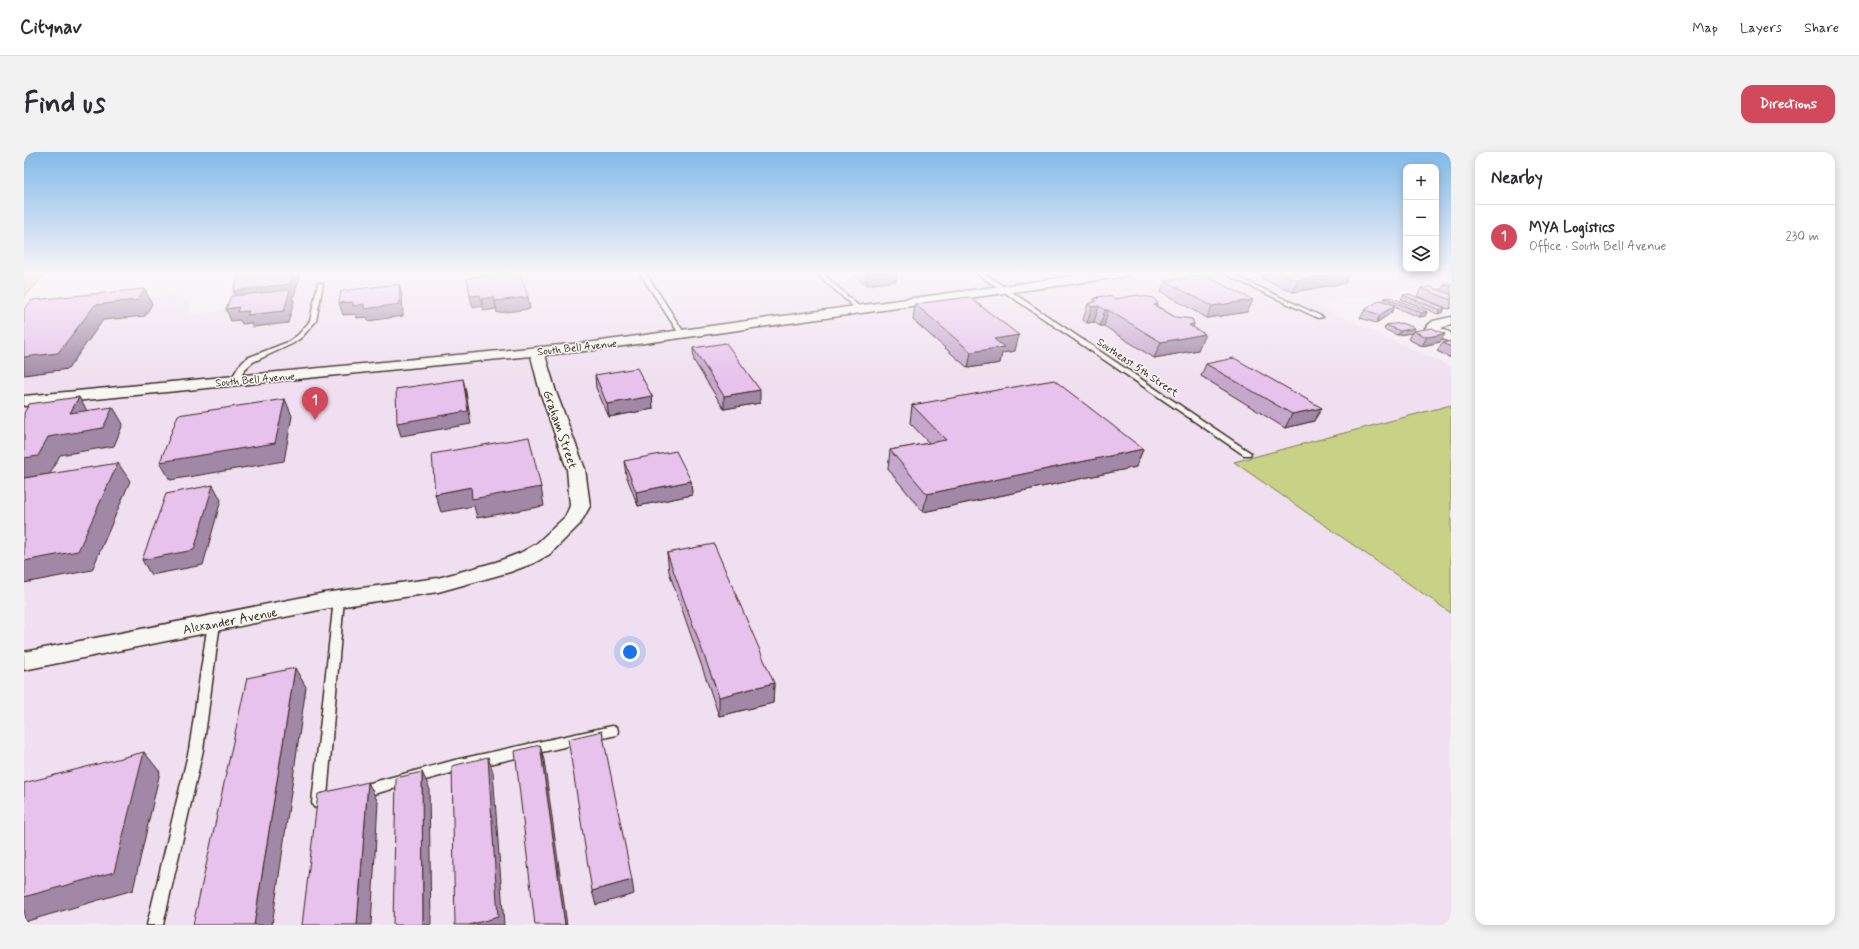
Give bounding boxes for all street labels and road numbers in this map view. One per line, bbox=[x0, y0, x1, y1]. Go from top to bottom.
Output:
street label: Southeast 5th Street bbox=[1094, 335, 1181, 401]
street label: South Bell Avenue bbox=[536, 337, 618, 359]
street label: South Bell Avenue bbox=[215, 370, 296, 390]
street label: Graham Street bbox=[538, 388, 581, 471]
street label: Alexander Avenue bbox=[182, 604, 279, 639]

